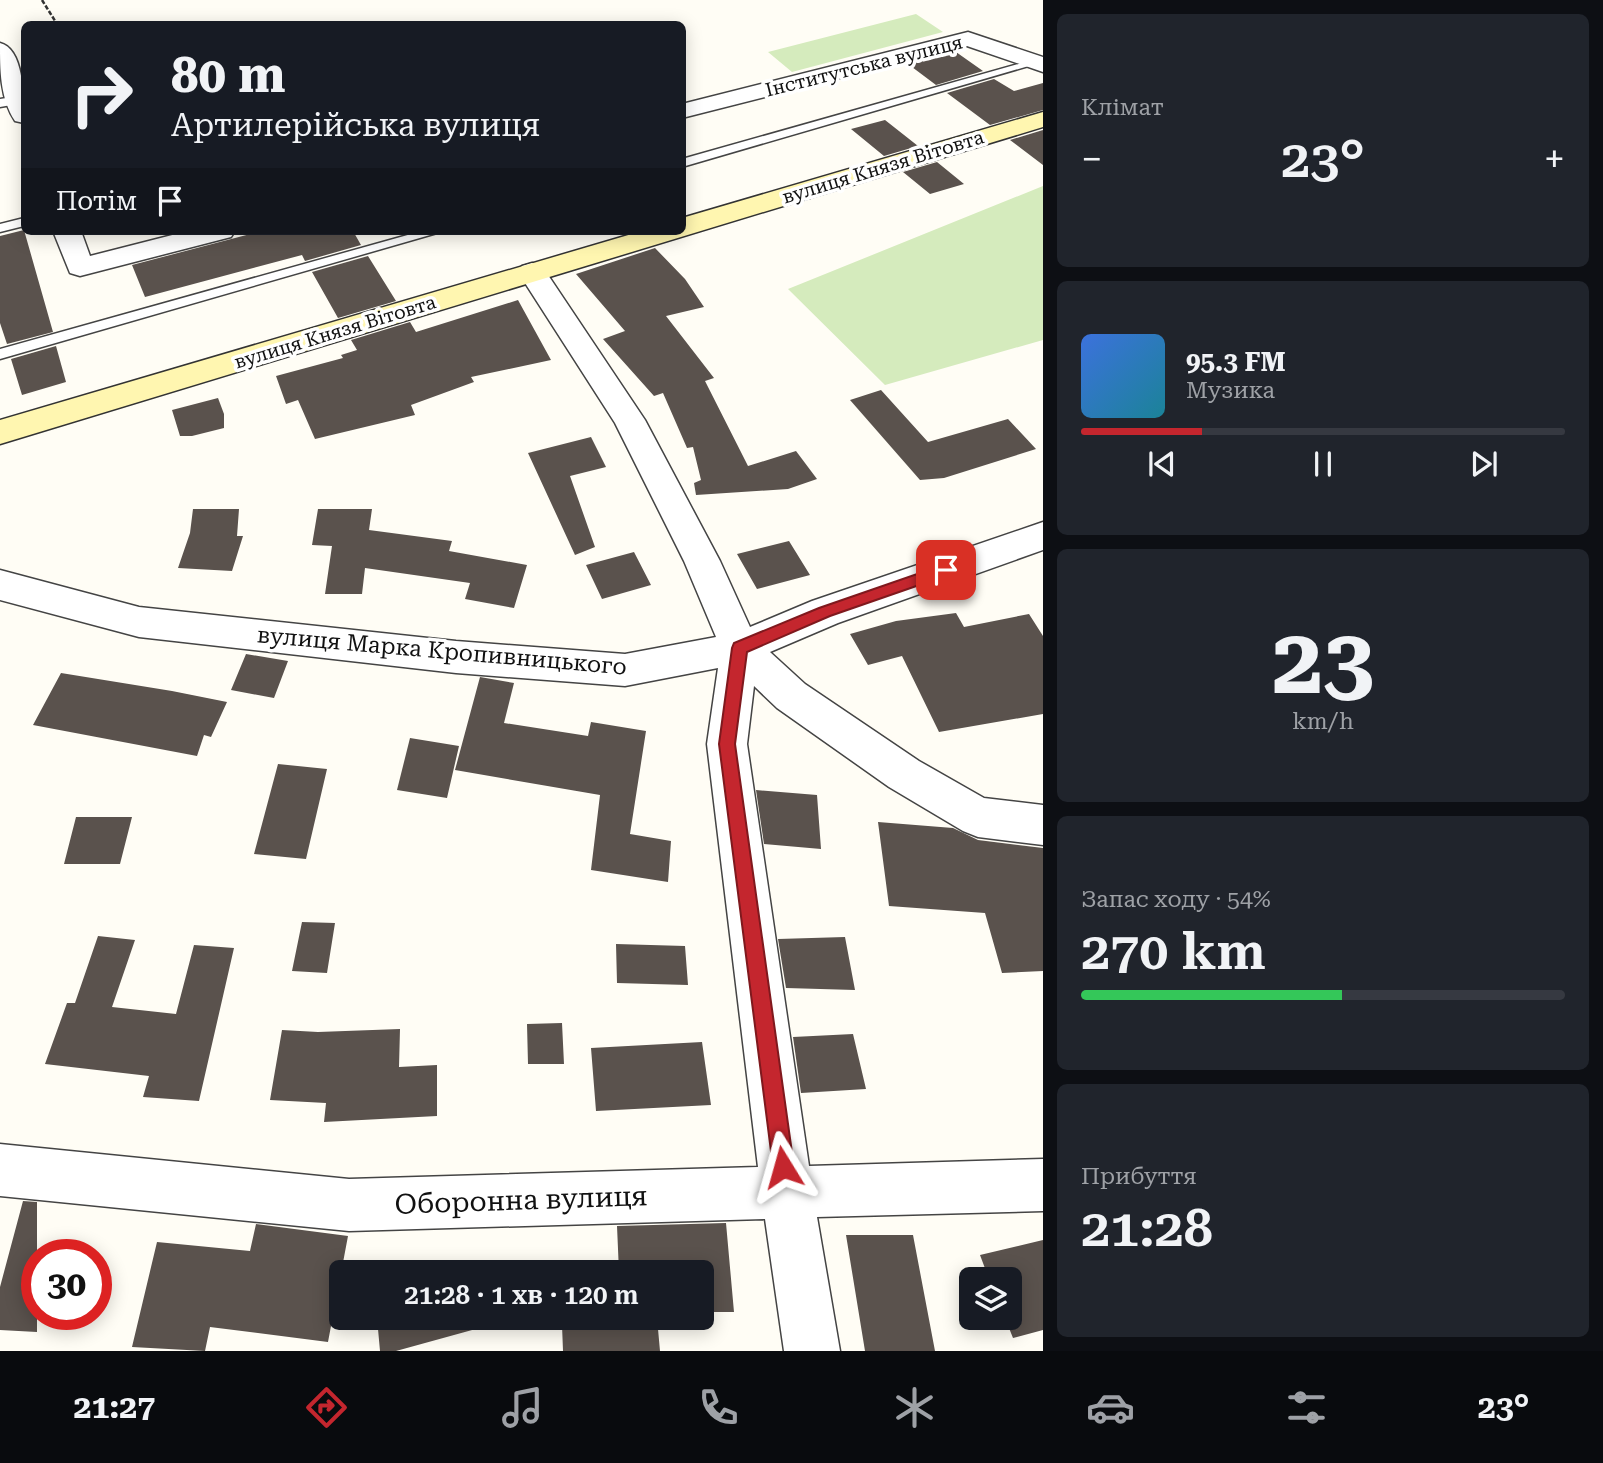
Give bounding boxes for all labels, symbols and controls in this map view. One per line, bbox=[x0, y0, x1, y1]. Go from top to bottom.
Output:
street label: Інститутська вулиця bbox=[763, 30, 965, 102]
text: 80 m bbox=[171, 47, 286, 104]
icon: right bbox=[56, 49, 147, 140]
text: Клімат bbox=[1081, 94, 1164, 121]
text: Артилерійська вулиця bbox=[171, 106, 540, 144]
street label: вулиця Князя Вітовта bbox=[780, 125, 987, 209]
text: 23° bbox=[1281, 129, 1365, 190]
text: − bbox=[1081, 137, 1102, 181]
text: + bbox=[1544, 137, 1565, 181]
icon: arrive bbox=[151, 182, 189, 220]
text: Потім bbox=[56, 186, 137, 216]
street label: вулиця Князя Вітовта bbox=[232, 290, 439, 374]
text: 95.3 FM bbox=[1186, 347, 1286, 377]
text: Музика bbox=[1186, 377, 1275, 404]
icon: previous bbox=[1143, 445, 1181, 483]
icon: pause bbox=[1304, 445, 1342, 483]
icon: next bbox=[1465, 445, 1503, 483]
pin bbox=[916, 540, 976, 600]
icon: arrive bbox=[927, 551, 965, 589]
text: 23 bbox=[1272, 609, 1374, 715]
street label: вулиця Марка Кропивницького bbox=[256, 621, 628, 681]
text: km/h bbox=[1292, 708, 1354, 735]
text: Запас ходу · 54% bbox=[1081, 886, 1271, 913]
text: 270 km bbox=[1081, 921, 1266, 982]
position arrow bbox=[746, 1130, 820, 1204]
text: Прибуття bbox=[1081, 1163, 1197, 1190]
street label: Оборонна вулиця bbox=[394, 1179, 648, 1221]
text: 21:28 bbox=[1081, 1198, 1213, 1259]
speed limit sign: 30 bbox=[21, 1239, 112, 1330]
map controls bbox=[959, 1267, 1022, 1330]
button: layers bbox=[959, 1267, 1022, 1330]
text: 21:28 · 1 хв · 120 m bbox=[404, 1280, 639, 1310]
icon: directions bbox=[302, 1383, 351, 1432]
icon: music bbox=[498, 1383, 547, 1432]
icon: phone bbox=[694, 1383, 743, 1432]
icon: climate bbox=[890, 1383, 939, 1432]
icon: car bbox=[1086, 1383, 1135, 1432]
icon: filters bbox=[1282, 1383, 1331, 1432]
text: 21:27 bbox=[73, 1388, 155, 1426]
text: 23° bbox=[1478, 1388, 1530, 1426]

